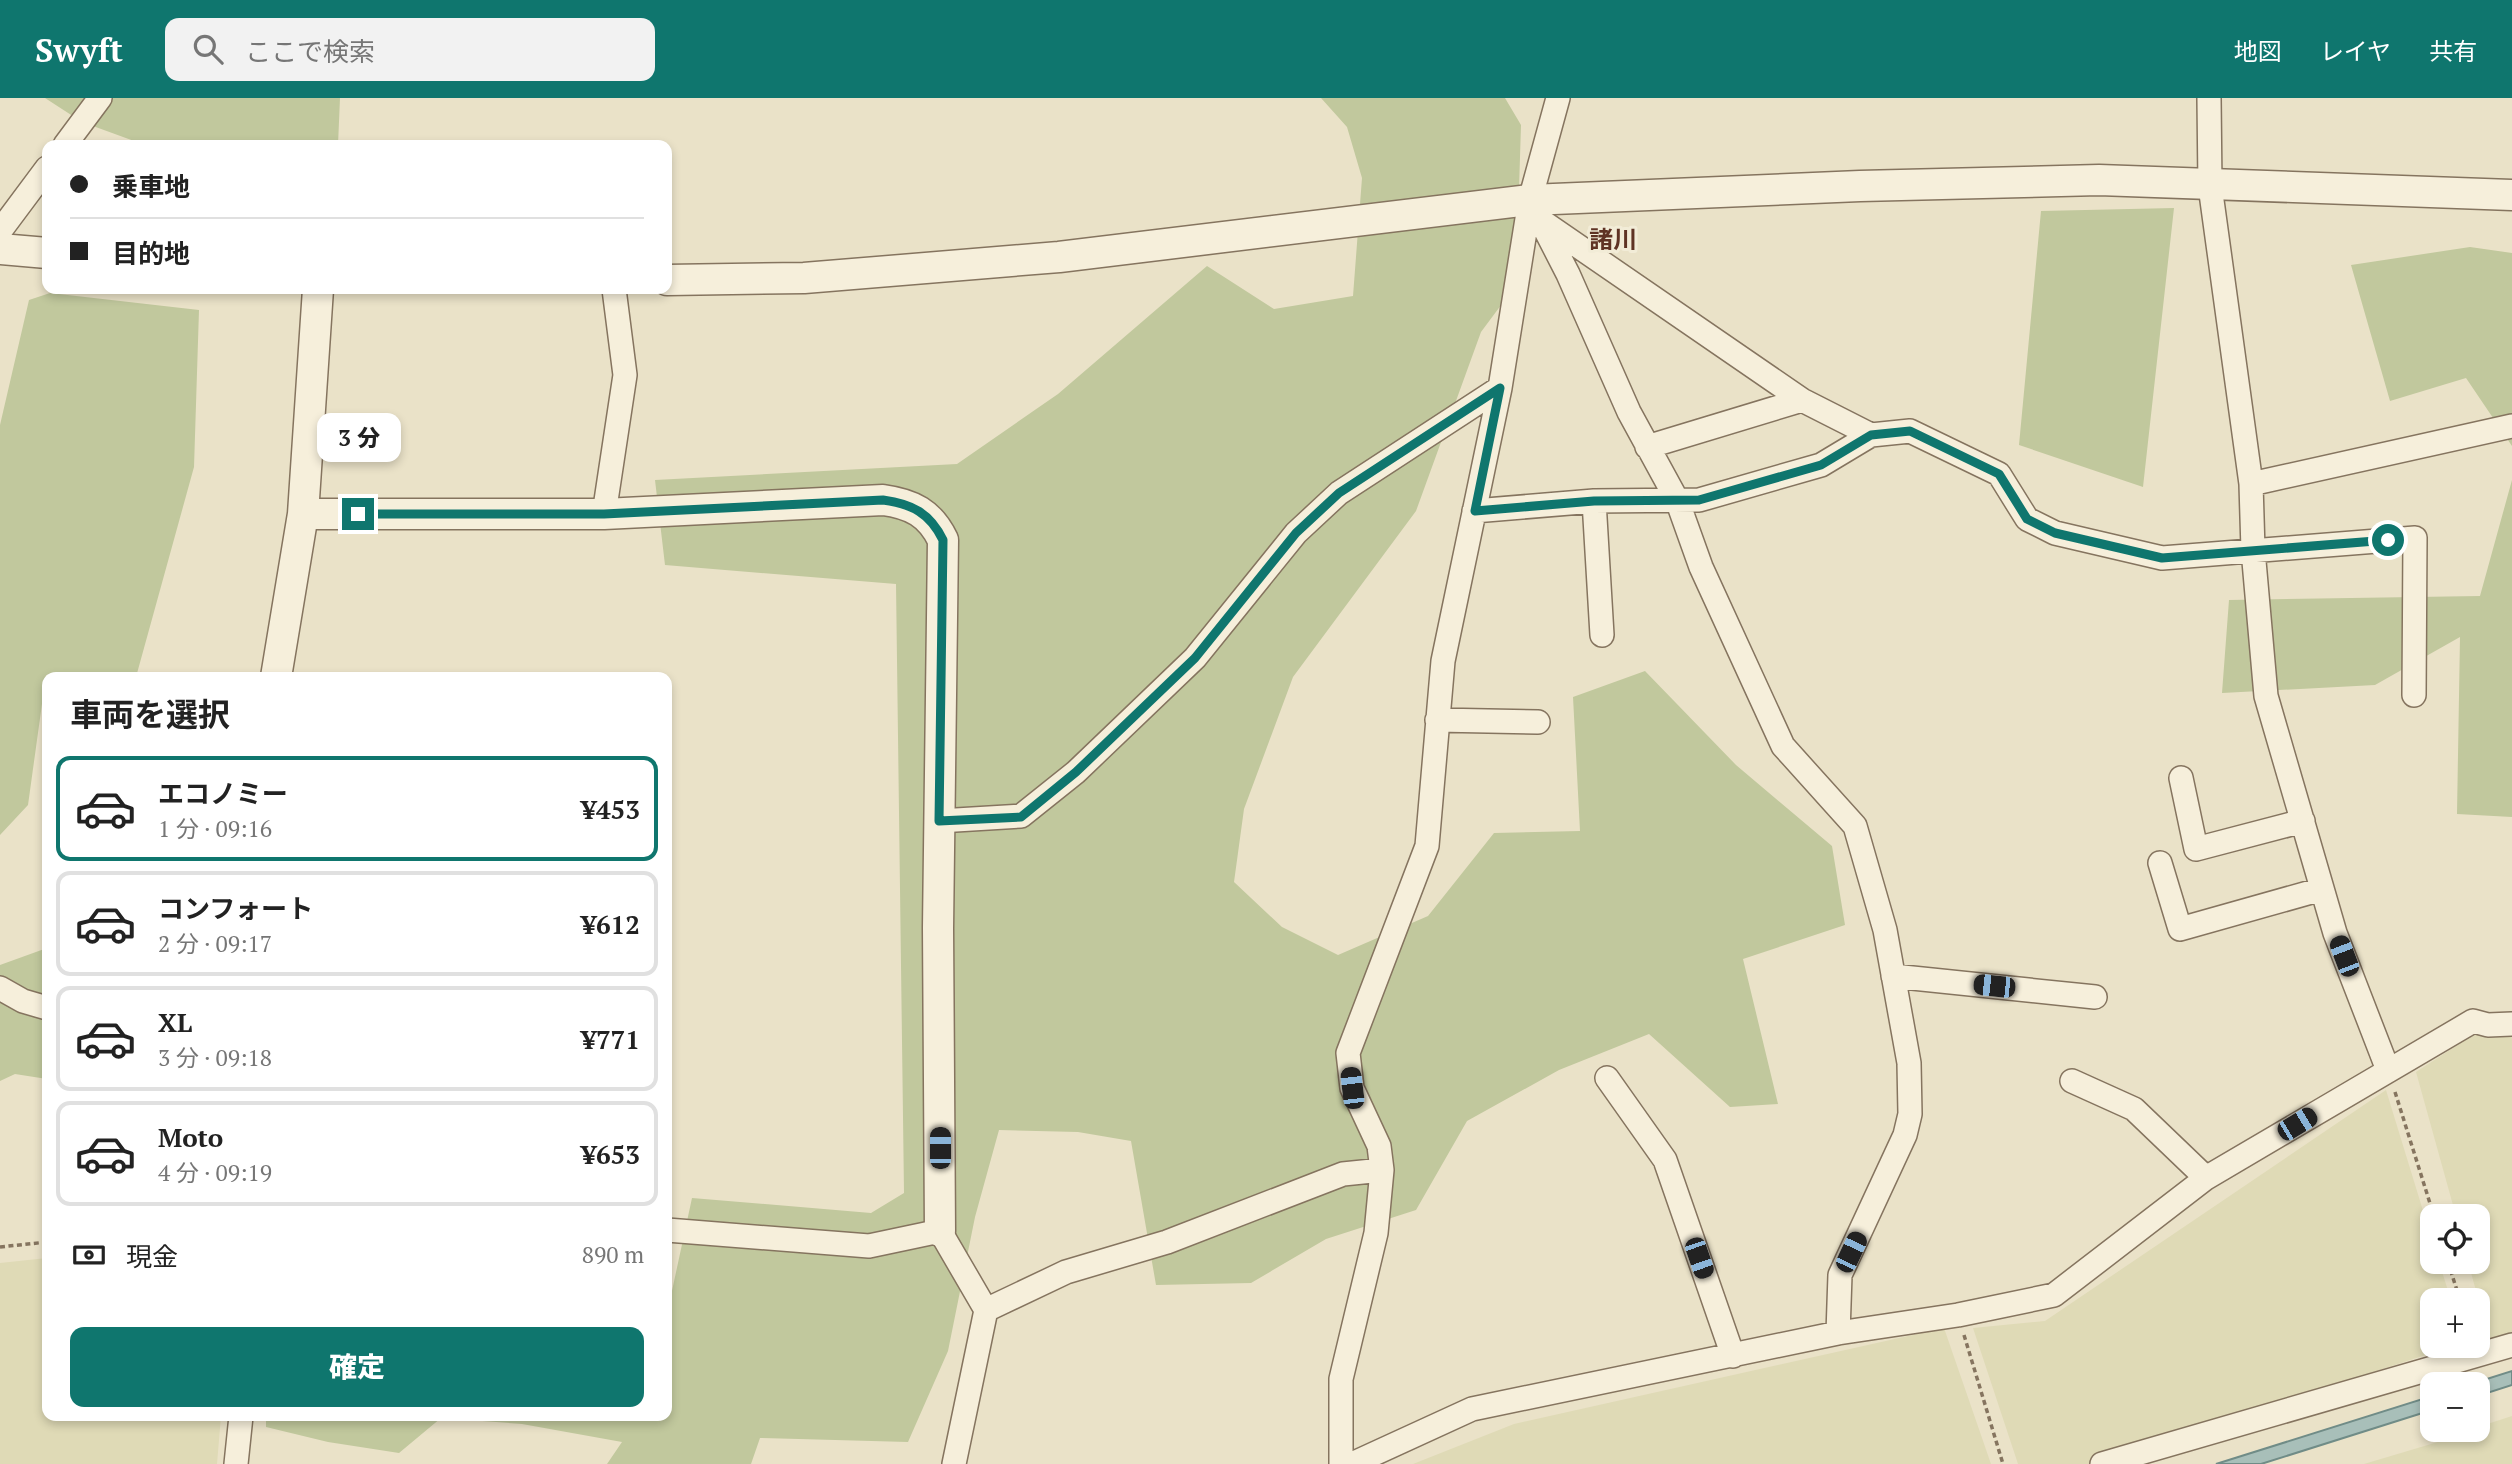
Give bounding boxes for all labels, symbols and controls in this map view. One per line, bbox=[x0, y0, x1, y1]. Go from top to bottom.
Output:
search box bbox=[165, 18, 655, 81]
text: Swyft bbox=[35, 28, 123, 71]
icon: search bbox=[189, 30, 227, 68]
text: ここで検索 bbox=[245, 34, 375, 68]
text: 地図 bbox=[2234, 35, 2282, 67]
text: レイヤ bbox=[2320, 35, 2391, 67]
text: 共有 bbox=[2429, 35, 2477, 67]
text: 乗車地 bbox=[112, 169, 190, 203]
district label: 諸川 bbox=[1589, 223, 1637, 255]
text: 目的地 bbox=[112, 236, 190, 270]
callout: 3 分 bbox=[316, 412, 400, 462]
text: 3 分 bbox=[338, 422, 380, 453]
route end bbox=[342, 498, 374, 530]
route start bbox=[2372, 524, 2404, 556]
text: 車両を選択 bbox=[70, 693, 230, 735]
text: エコノミー bbox=[158, 776, 288, 810]
icon: car bbox=[74, 777, 137, 840]
text: ¥453 bbox=[581, 792, 640, 826]
text: 1 分 · 09:16 bbox=[158, 813, 272, 844]
text: コンフォート bbox=[158, 891, 313, 925]
icon: car bbox=[74, 892, 137, 955]
text: ¥612 bbox=[581, 907, 640, 941]
text: 2 分 · 09:17 bbox=[158, 928, 272, 959]
car bbox=[2327, 933, 2362, 979]
car bbox=[1973, 973, 2016, 999]
text: XL bbox=[158, 1005, 192, 1039]
icon: car bbox=[74, 1007, 137, 1070]
text: ¥771 bbox=[581, 1022, 640, 1056]
text: 3 分 · 09:18 bbox=[158, 1042, 272, 1073]
car bbox=[1340, 1066, 1365, 1110]
car bbox=[2274, 1104, 2321, 1144]
text: Moto bbox=[158, 1120, 223, 1154]
icon: car bbox=[74, 1122, 137, 1185]
car bbox=[930, 1127, 951, 1169]
text: ¥653 bbox=[581, 1137, 640, 1171]
text: 4 分 · 09:19 bbox=[158, 1157, 272, 1188]
map controls bbox=[2420, 1204, 2490, 1442]
button: locate bbox=[2420, 1204, 2490, 1274]
car bbox=[1833, 1229, 1870, 1275]
car bbox=[1683, 1235, 1716, 1281]
icon: cash bbox=[70, 1236, 108, 1274]
text: 現金 bbox=[126, 1239, 178, 1273]
text: 890 m bbox=[582, 1239, 644, 1270]
button: + bbox=[2420, 1288, 2490, 1358]
button: 確定 bbox=[70, 1327, 644, 1407]
button: − bbox=[2420, 1372, 2490, 1442]

